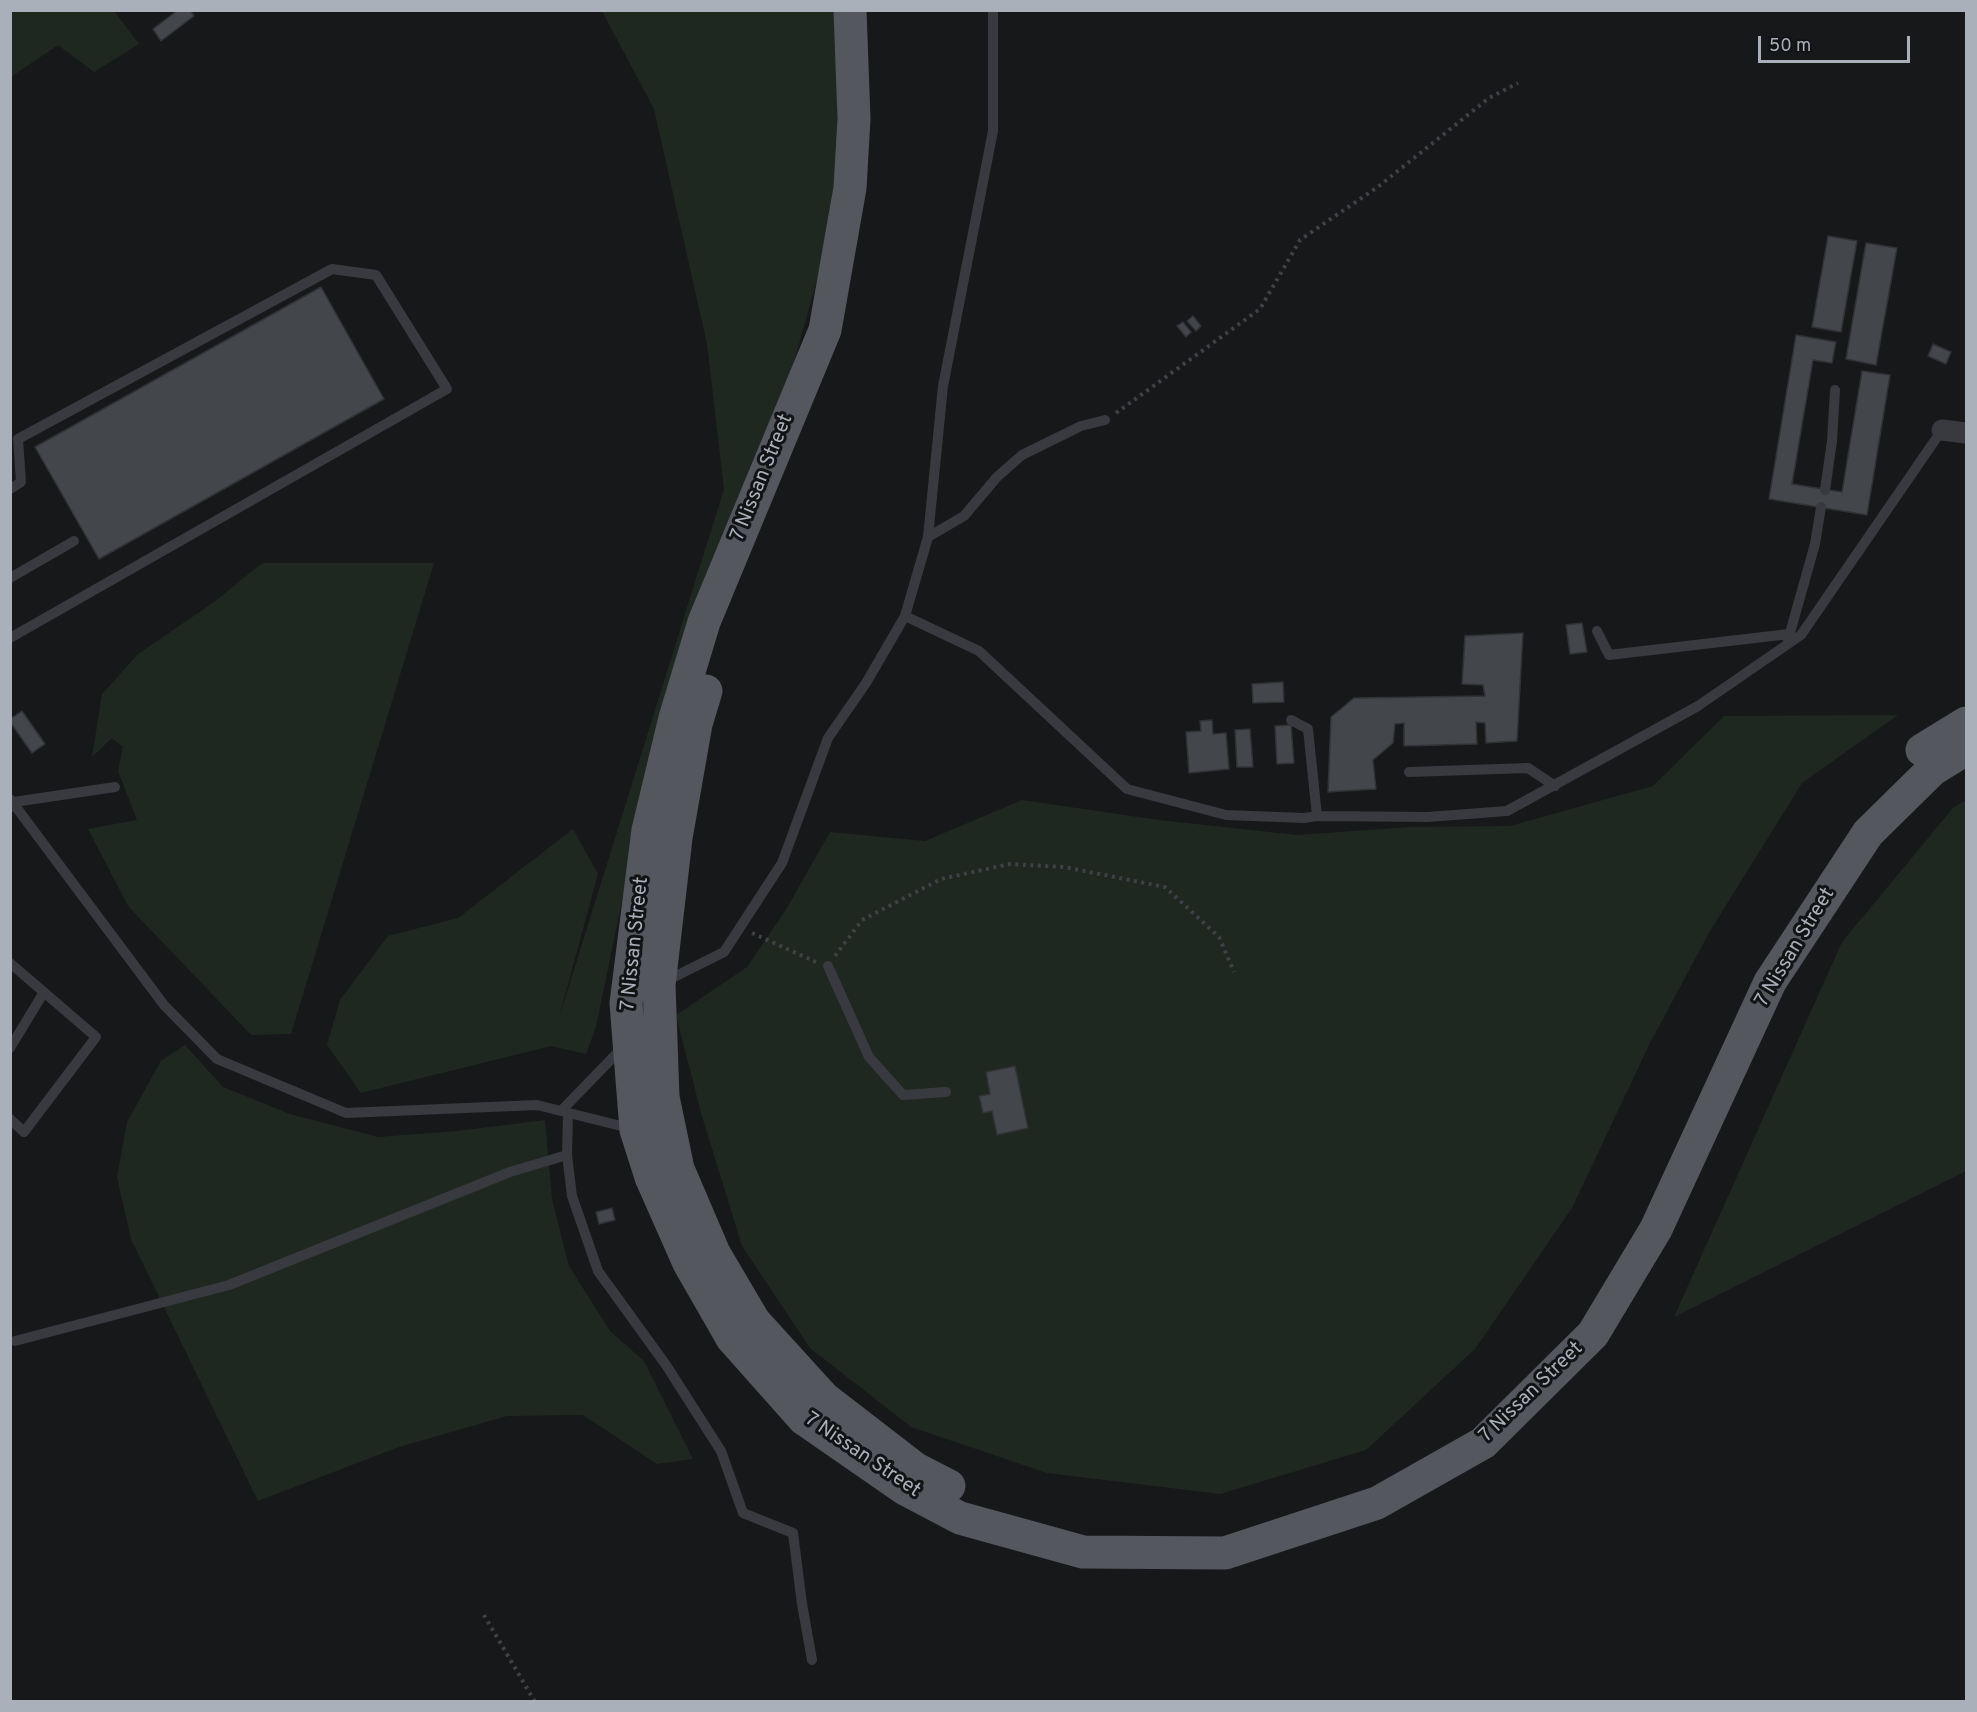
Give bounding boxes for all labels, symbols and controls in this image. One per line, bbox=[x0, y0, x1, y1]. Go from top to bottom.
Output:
scale bar bbox=[1761, 24, 1912, 62]
text: 50 m bbox=[1769, 35, 1811, 58]
street label: 7 Nissan Street bbox=[727, 411, 799, 545]
street label: 7 Nissan Street bbox=[617, 876, 655, 1012]
street label: 7 Nissan Street bbox=[1751, 884, 1841, 1012]
street label: 7 Nissan Street bbox=[1475, 1338, 1589, 1448]
street label: 7 Nissan Street bbox=[799, 1408, 925, 1504]

